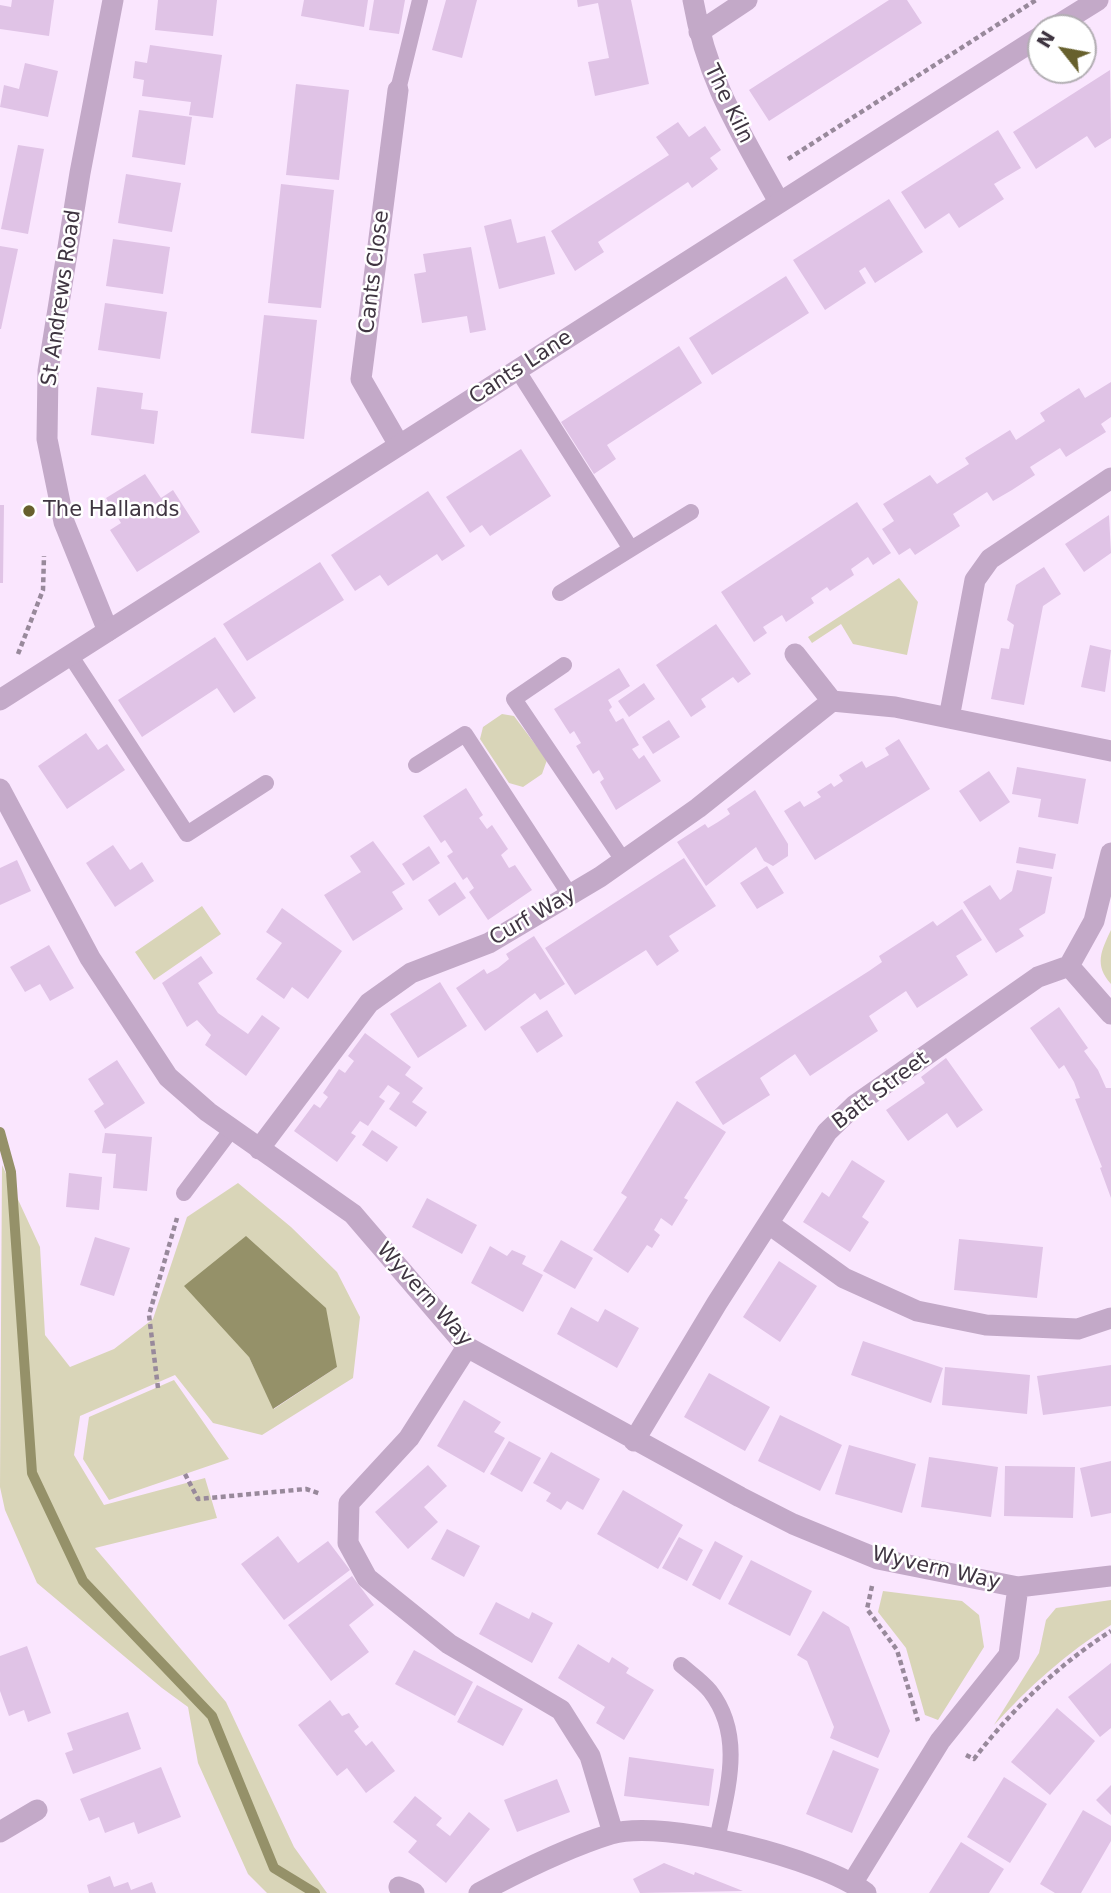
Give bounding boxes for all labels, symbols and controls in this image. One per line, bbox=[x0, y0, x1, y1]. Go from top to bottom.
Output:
north arrow bbox=[1027, 14, 1097, 84]
text: N bbox=[1032, 27, 1059, 52]
street label: The Kiln bbox=[698, 61, 758, 147]
street label: St Andrews Road bbox=[37, 208, 87, 388]
street label: Cants Close bbox=[355, 209, 395, 335]
street label: Cants Lane bbox=[465, 325, 577, 411]
place label: The Hallands bbox=[43, 498, 180, 524]
marker: The Hallands bbox=[21, 503, 37, 519]
street label: Curf Way bbox=[485, 882, 581, 952]
street label: Batt Street bbox=[828, 1047, 934, 1135]
street label: Wyvern Way bbox=[371, 1238, 477, 1352]
street label: Wyvern Way bbox=[869, 1542, 1003, 1596]

